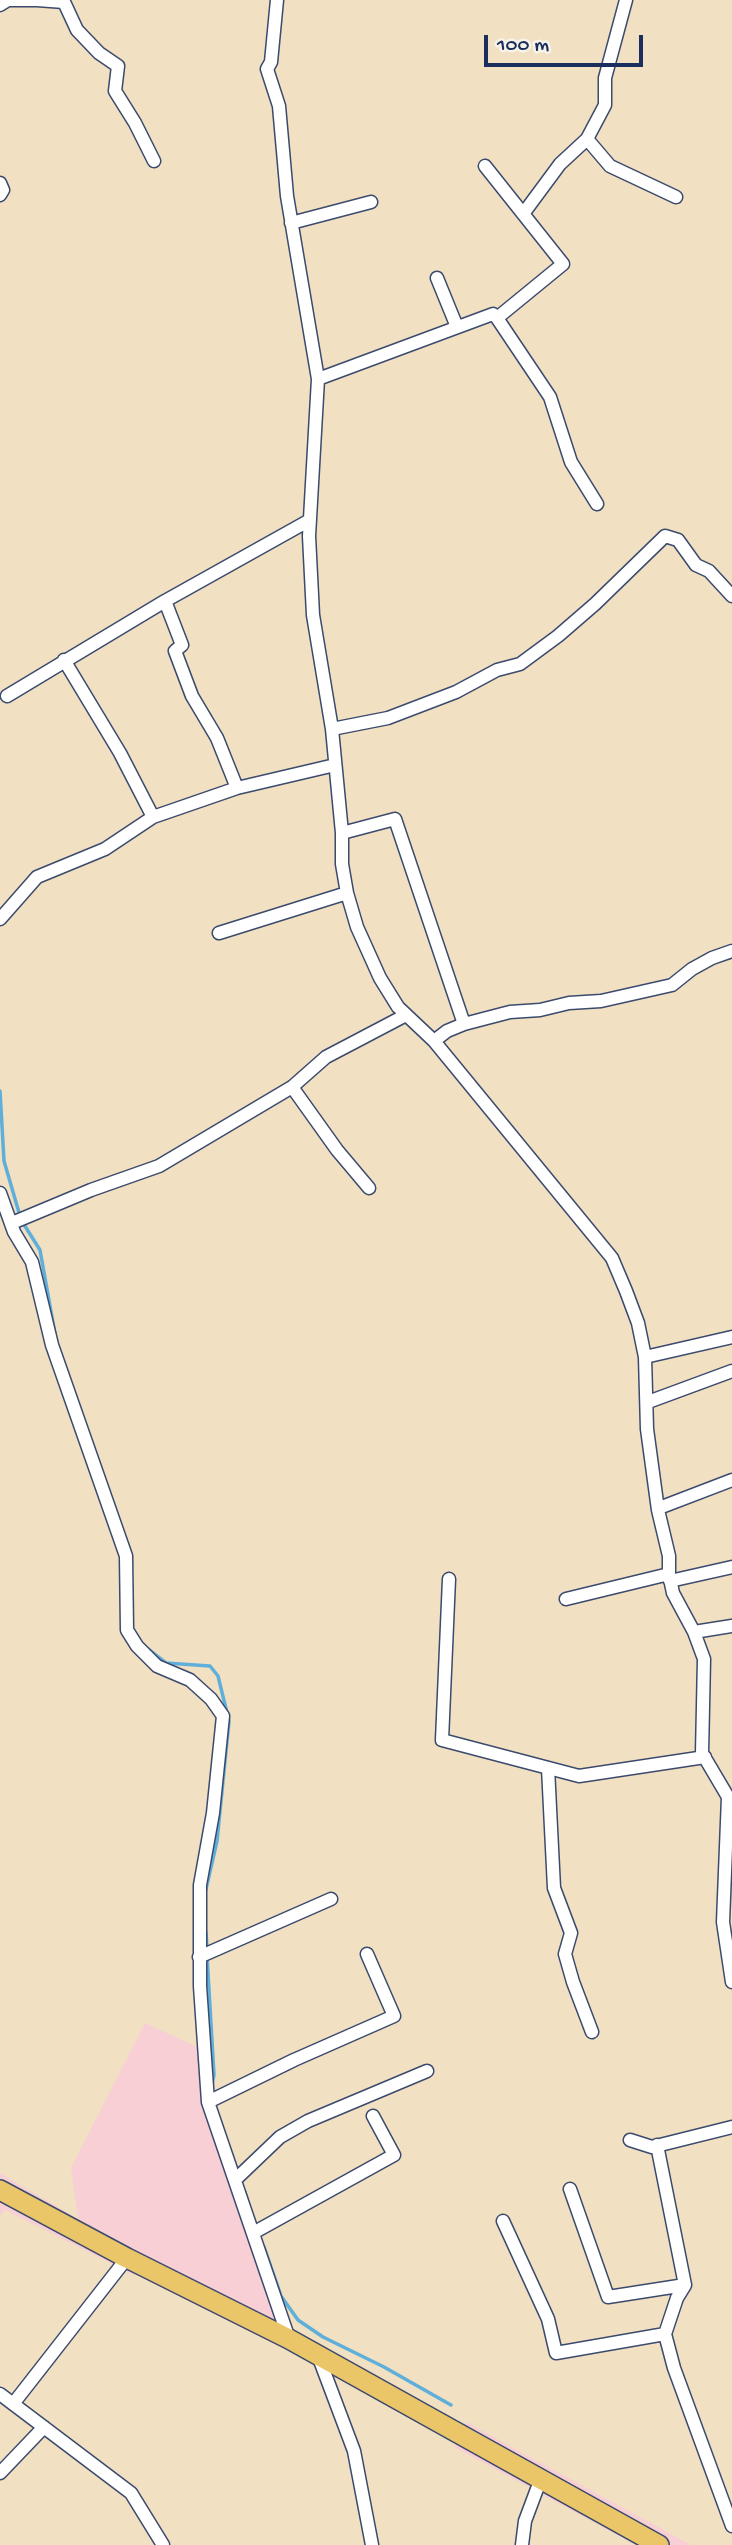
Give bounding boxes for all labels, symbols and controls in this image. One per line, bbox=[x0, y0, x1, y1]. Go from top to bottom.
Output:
scale bar bbox=[487, 21, 646, 65]
text: 100 m bbox=[497, 34, 549, 59]

